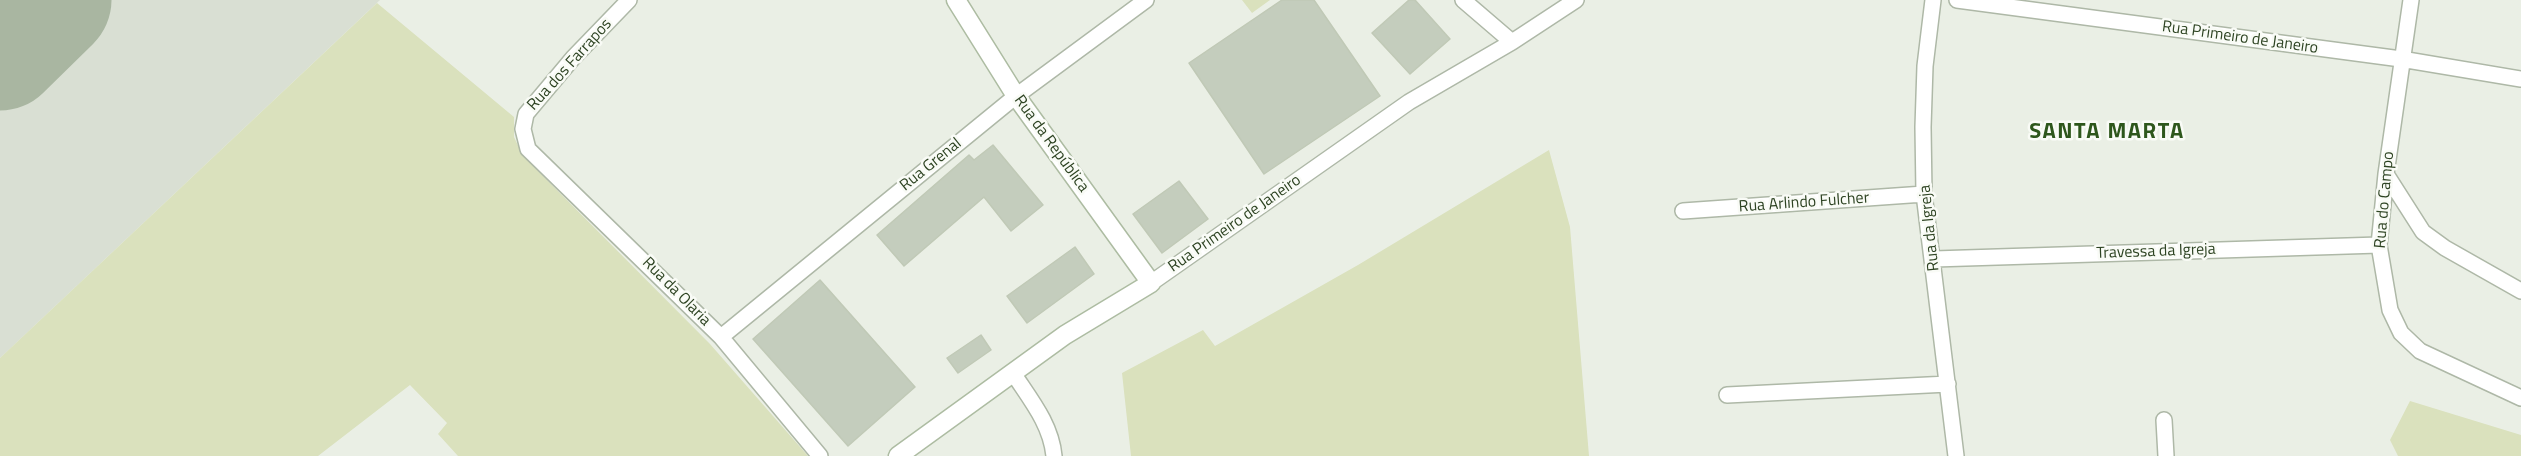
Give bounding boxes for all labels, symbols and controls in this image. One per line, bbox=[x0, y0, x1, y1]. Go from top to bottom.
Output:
street label: Rua dos Farrapos bbox=[524, 15, 616, 115]
street label: Rua Primeiro de Janeiro bbox=[2161, 18, 2319, 58]
street label: Rua da República bbox=[1009, 92, 1093, 196]
district label: SANTA MARTA bbox=[2029, 120, 2185, 146]
street label: Rua Grenal bbox=[896, 134, 966, 196]
street label: Rua do Campo bbox=[2371, 151, 2399, 249]
street label: Rua Primeiro de Janeiro bbox=[1165, 171, 1305, 277]
street label: Rua da Igreja bbox=[1916, 184, 1944, 272]
street label: Rua Arlindo Fulcher bbox=[1738, 189, 1870, 217]
street label: Travessa da Igreja bbox=[2096, 240, 2216, 264]
street label: Rua da Olaria bbox=[638, 254, 714, 330]

